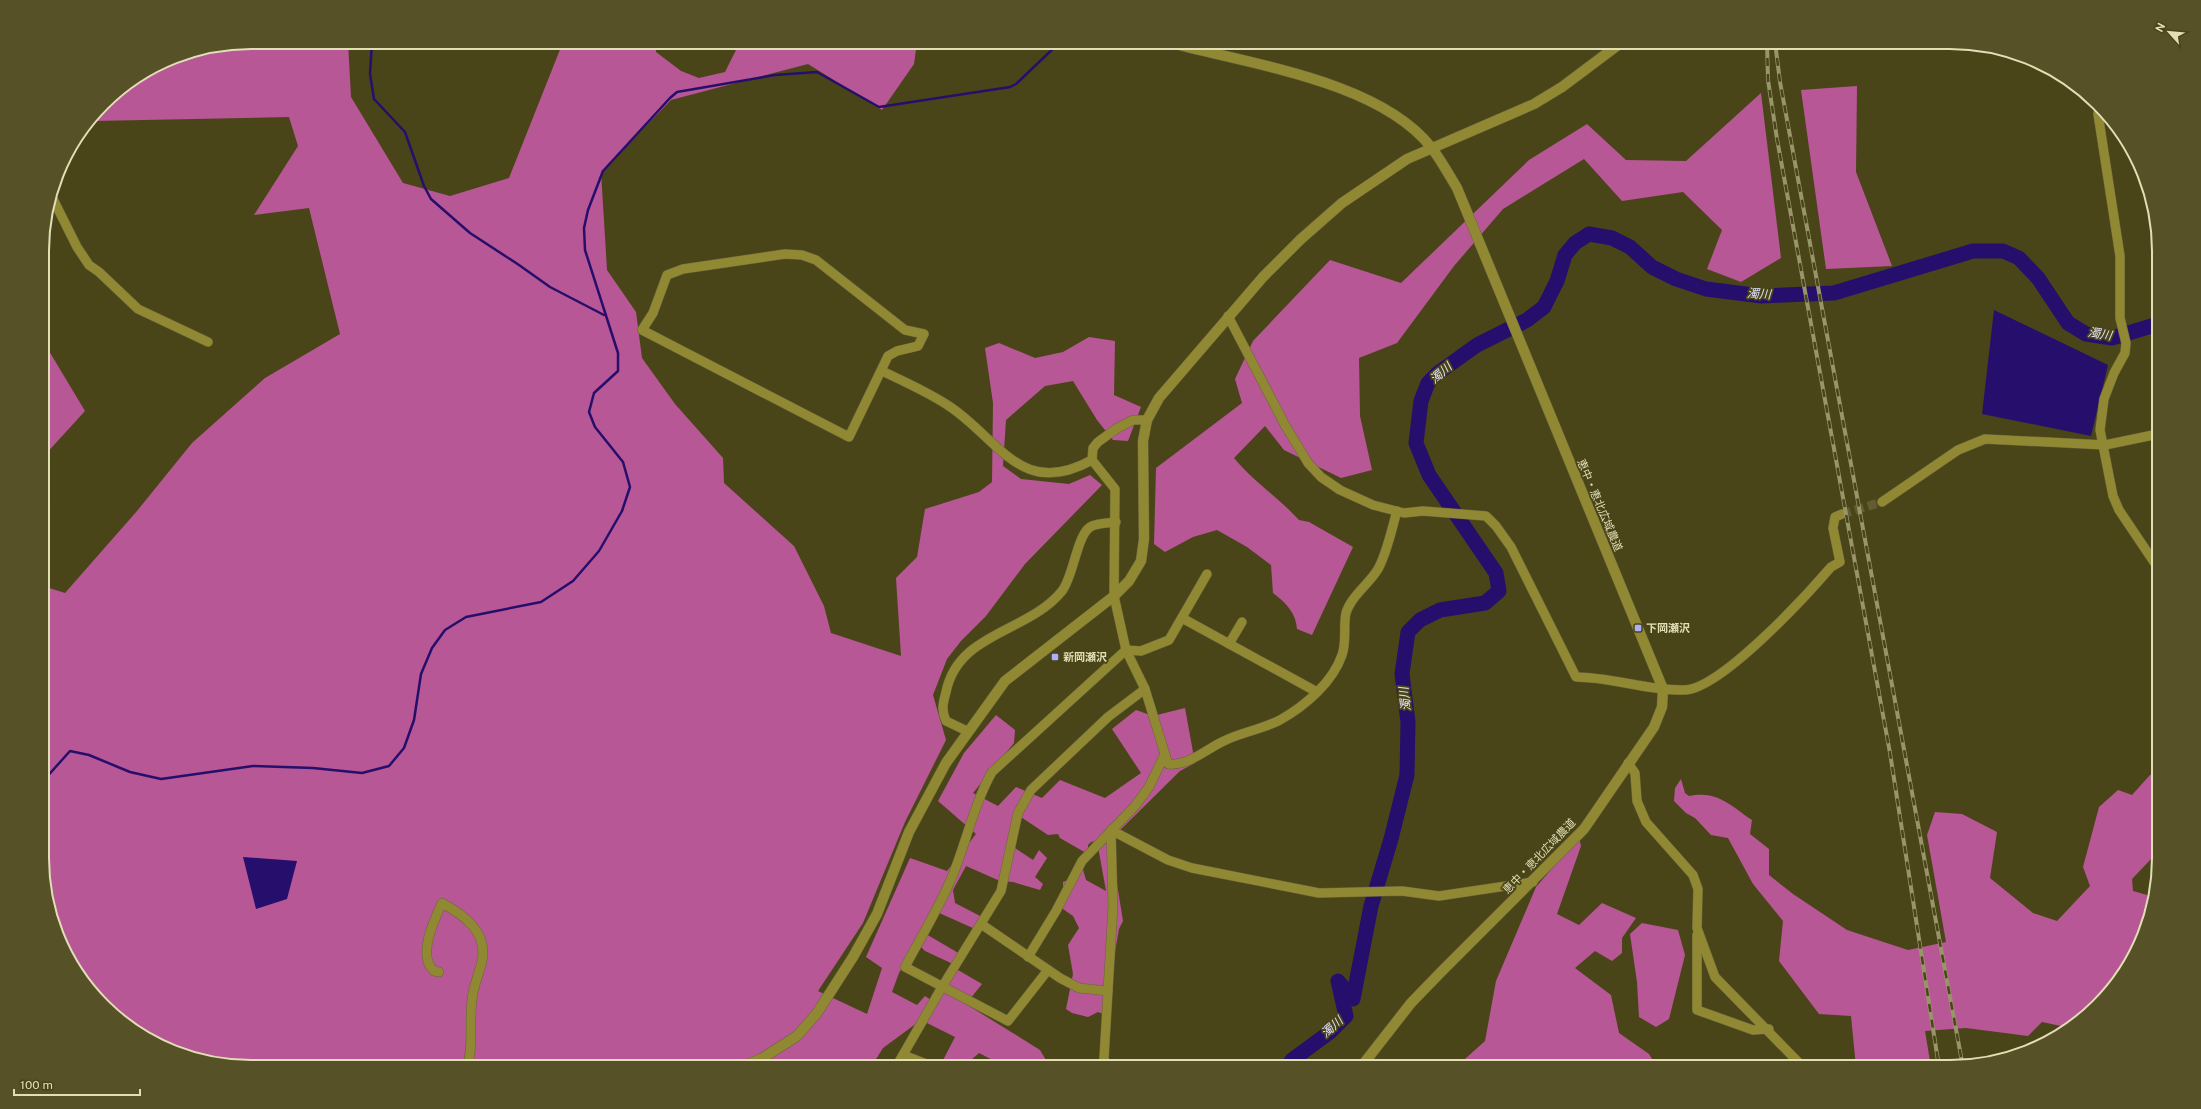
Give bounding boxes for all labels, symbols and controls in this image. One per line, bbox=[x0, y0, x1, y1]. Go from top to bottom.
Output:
north arrow bbox=[2149, 12, 2189, 52]
text: N bbox=[2153, 21, 2167, 34]
water label: 濁川 bbox=[1747, 286, 1773, 302]
water label: 濁川 bbox=[2087, 325, 2115, 343]
water label: 濁川 bbox=[1427, 359, 1456, 386]
street label: 恵中・恵北広域農道 bbox=[1575, 457, 1625, 553]
place label: 下岡瀬沢 bbox=[1646, 622, 1690, 634]
marker: 下岡瀬沢 bbox=[1633, 623, 1643, 633]
place label: 新岡瀬沢 bbox=[1063, 651, 1107, 663]
marker: 新岡瀬沢 bbox=[1050, 652, 1060, 662]
water label: 濁川 bbox=[1396, 684, 1413, 712]
street label: 恵中・恵北広域農道 bbox=[1500, 816, 1578, 896]
water label: 濁川 bbox=[1318, 1012, 1347, 1040]
scale bar bbox=[14, 1071, 140, 1097]
text: 100 m bbox=[20, 1078, 53, 1092]

